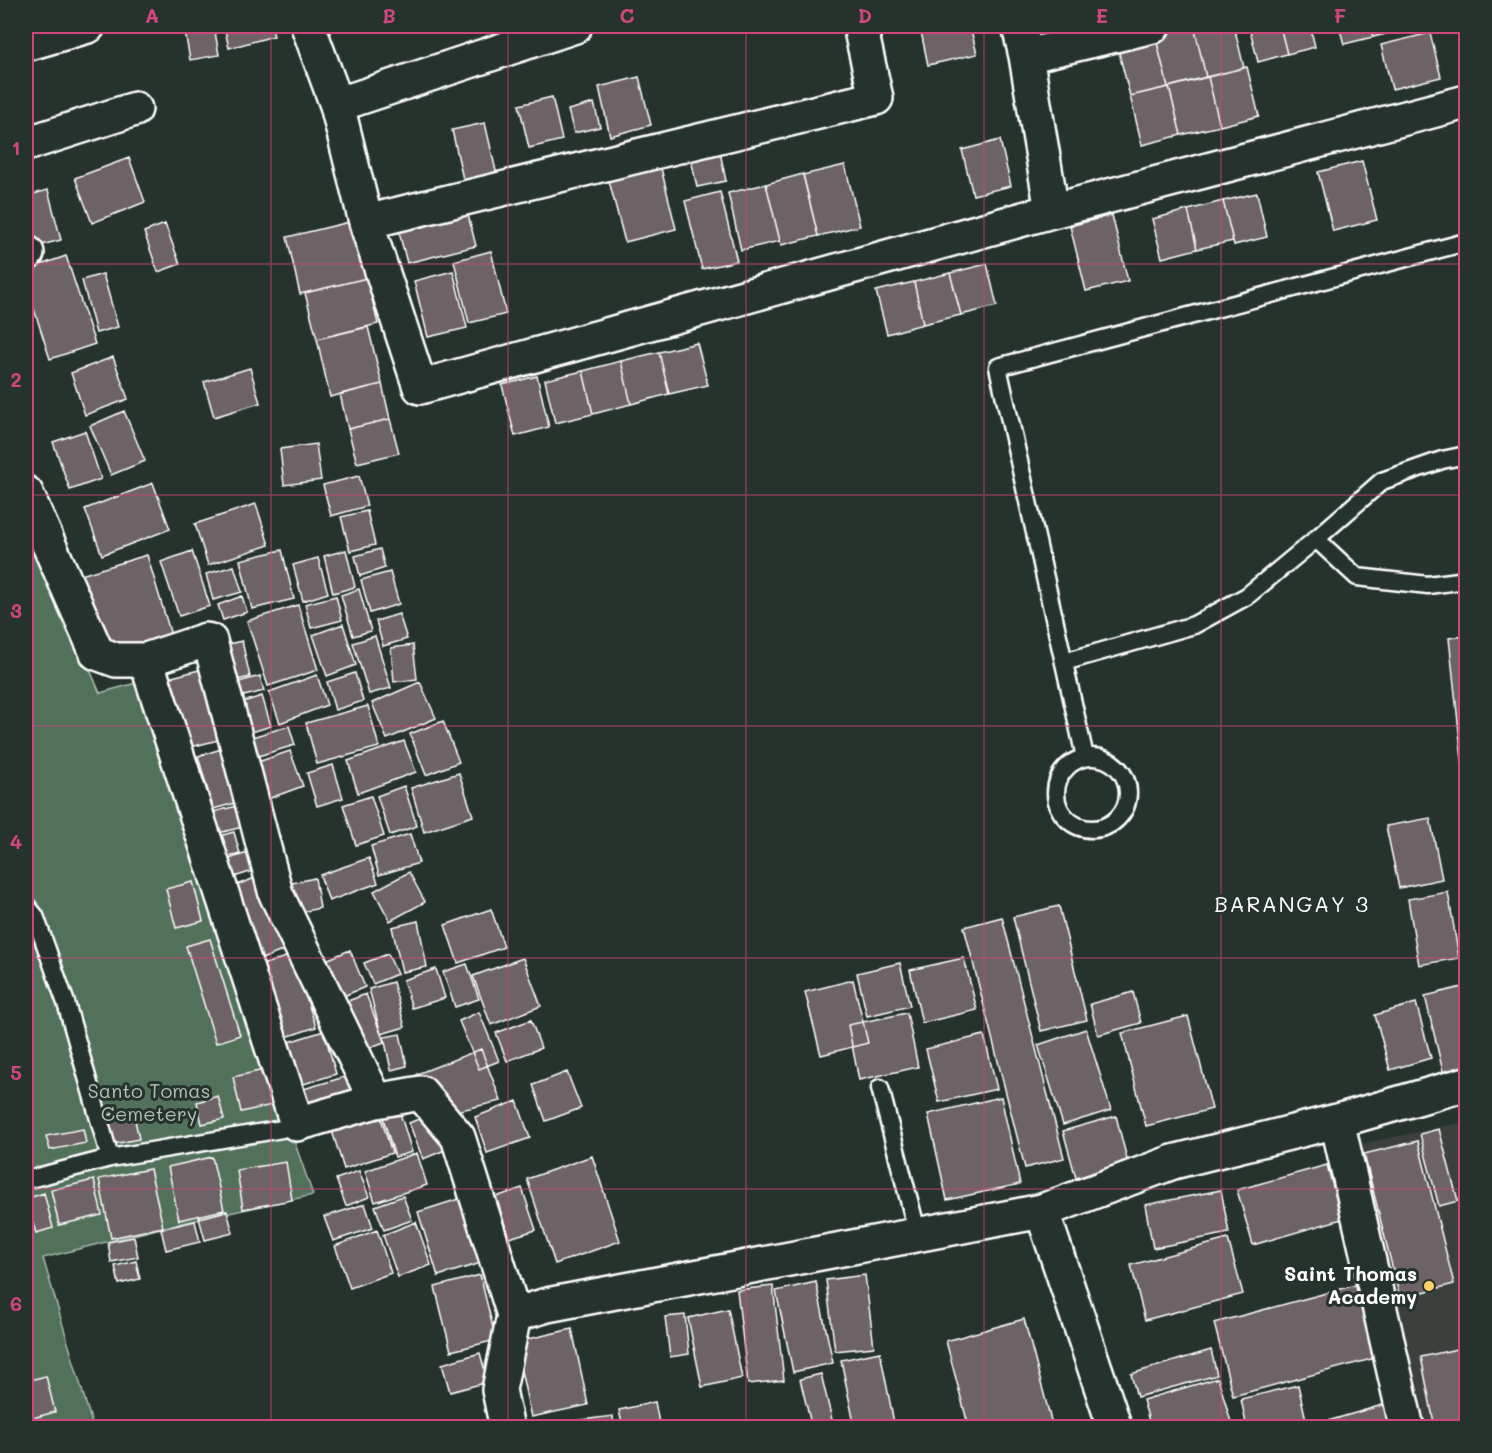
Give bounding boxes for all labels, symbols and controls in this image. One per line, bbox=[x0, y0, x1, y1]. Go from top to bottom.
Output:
text: A bbox=[145, 2, 159, 28]
text: B bbox=[382, 2, 396, 28]
text: C bbox=[620, 2, 635, 28]
text: D bbox=[858, 2, 872, 28]
text: E bbox=[1096, 2, 1108, 28]
text: F bbox=[1334, 2, 1347, 28]
text: 1 bbox=[12, 134, 20, 160]
text: 2 bbox=[10, 366, 22, 392]
text: 3 bbox=[10, 597, 22, 623]
text: 4 bbox=[10, 828, 23, 854]
district label: BARANGAY 3 bbox=[1214, 889, 1370, 918]
text: 5 bbox=[10, 1059, 22, 1085]
park label: Santo Tomas Cemetery bbox=[88, 1077, 210, 1126]
place label: Saint Thomas Academy bbox=[1284, 1260, 1417, 1309]
marker: Saint Thomas Academy bbox=[1422, 1279, 1436, 1293]
text: 6 bbox=[10, 1290, 22, 1316]

